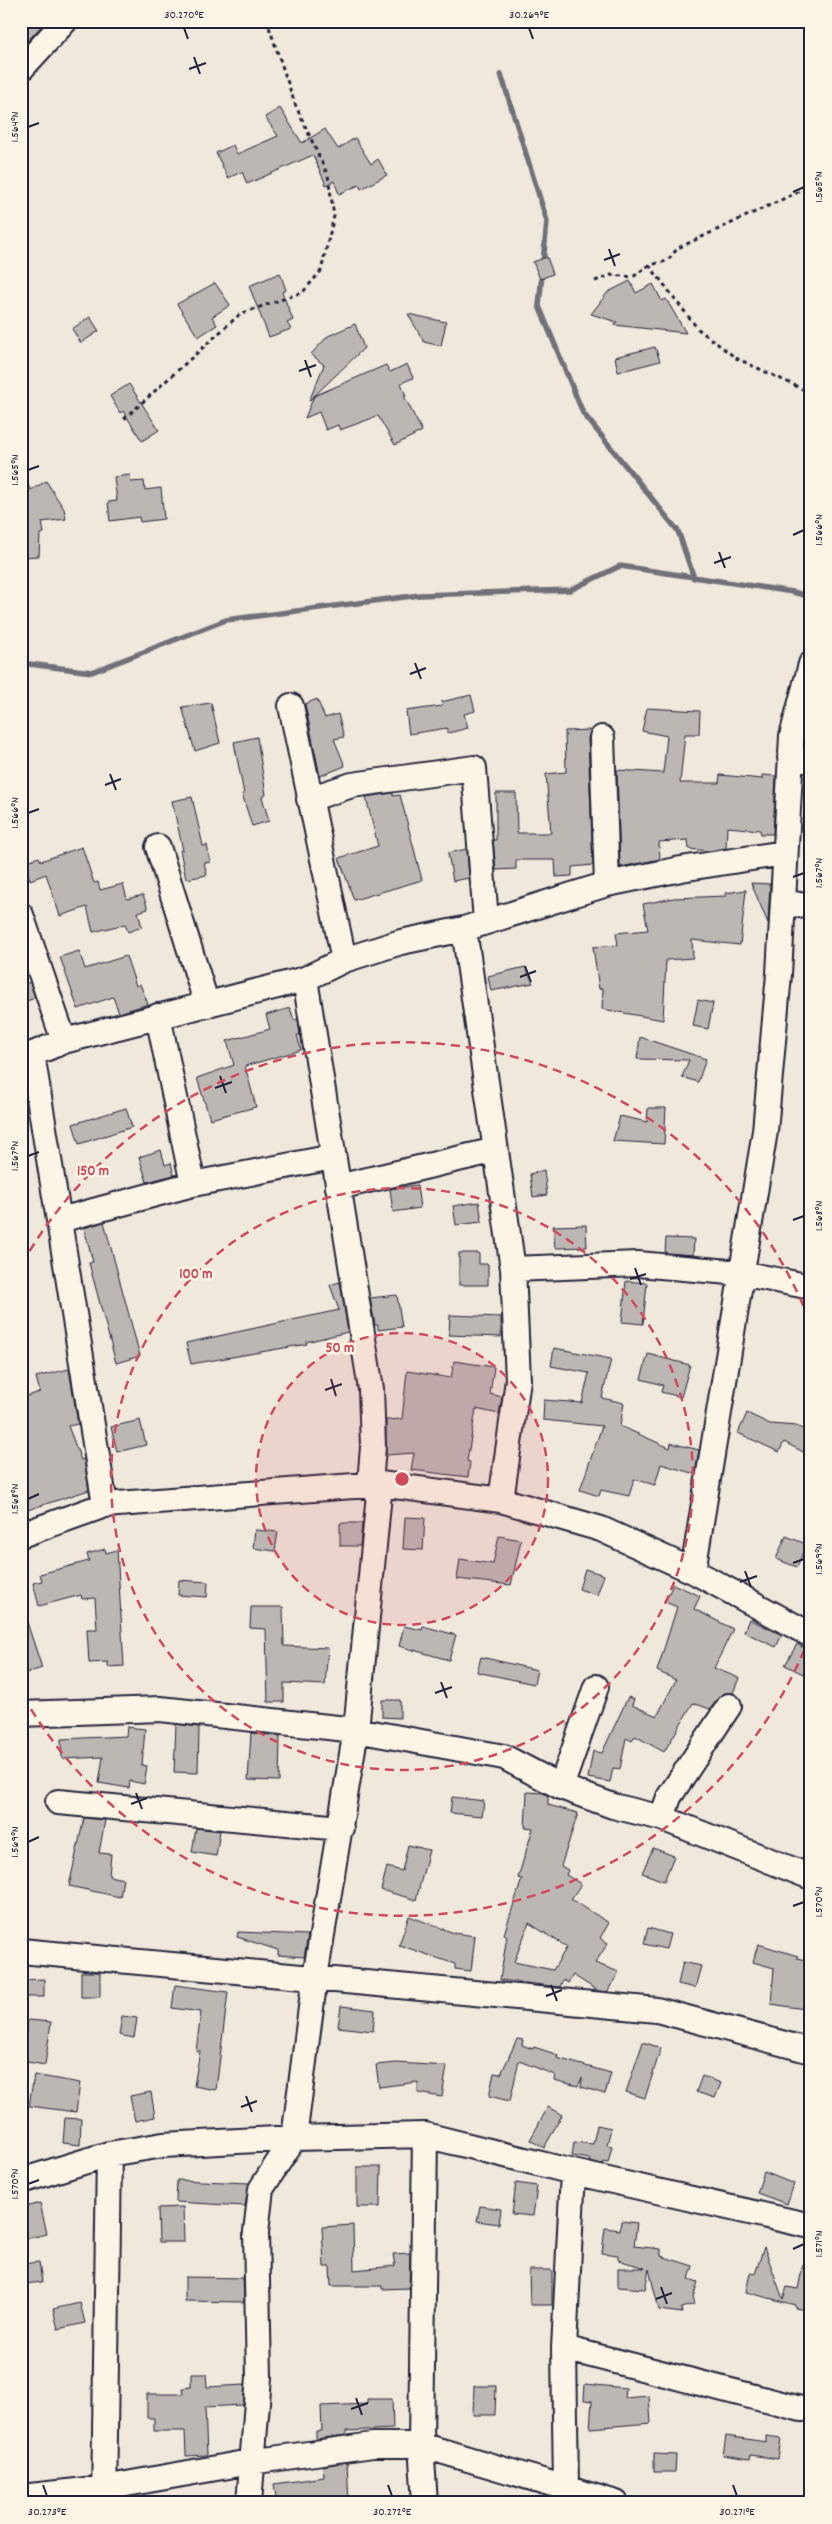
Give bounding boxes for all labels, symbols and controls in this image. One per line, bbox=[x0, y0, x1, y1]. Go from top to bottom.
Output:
text: 30.270°E bbox=[164, 7, 204, 24]
text: 30.269°E bbox=[509, 7, 549, 24]
text: 1.564°N bbox=[7, 112, 24, 142]
text: 1.565°N bbox=[811, 171, 828, 203]
text: 1.565°N bbox=[7, 454, 24, 486]
text: 1.566°N bbox=[811, 514, 828, 546]
text: 1.566°N bbox=[7, 797, 24, 829]
text: 1.567°N bbox=[811, 858, 828, 888]
text: 1.567°N bbox=[7, 1141, 24, 1171]
text: 150 m bbox=[77, 1161, 109, 1183]
text: 1.568°N bbox=[811, 1201, 828, 1231]
text: 100 m bbox=[179, 1264, 213, 1286]
text: 50 m bbox=[326, 1338, 354, 1360]
centre of rings bbox=[393, 1470, 411, 1488]
text: 1.568°N bbox=[7, 1484, 24, 1514]
text: 1.569°N bbox=[811, 1543, 828, 1575]
text: 1.569°N bbox=[7, 1826, 24, 1858]
text: 1.570°N bbox=[811, 1886, 828, 1918]
text: 1.570°N bbox=[7, 2168, 24, 2200]
text: 1.571°N bbox=[811, 2230, 828, 2258]
text: 30.273°E bbox=[28, 2504, 67, 2521]
text: 30.272°E bbox=[373, 2504, 412, 2521]
text: 30.271°E bbox=[719, 2504, 755, 2521]

